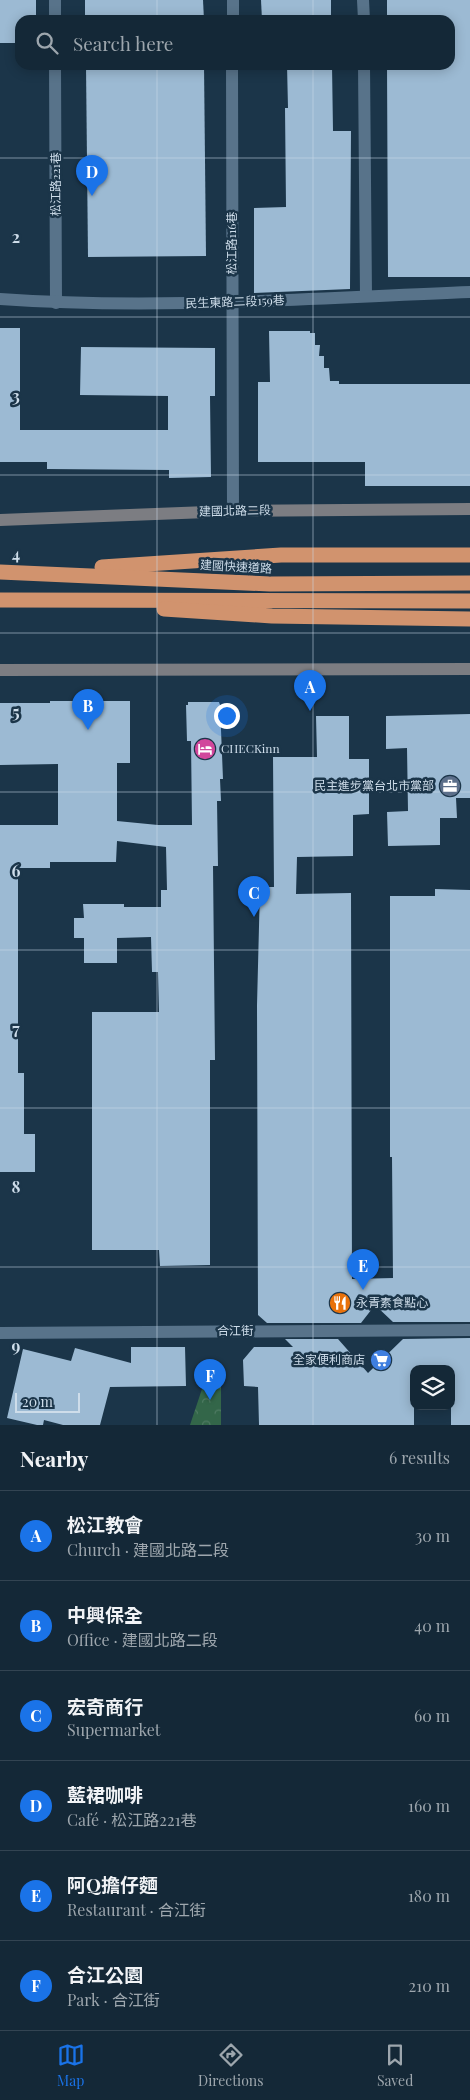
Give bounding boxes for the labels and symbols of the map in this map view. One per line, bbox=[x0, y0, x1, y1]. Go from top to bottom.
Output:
street label: 松江路221巷 bbox=[47, 152, 63, 216]
pin: D bbox=[76, 155, 108, 196]
street label: 松江路116巷 bbox=[223, 211, 239, 275]
text: 2 bbox=[12, 226, 20, 247]
street label: 民生東路二段159巷 bbox=[185, 291, 285, 311]
text: 3 bbox=[12, 385, 20, 406]
street label: 建國北路二段 bbox=[199, 501, 271, 519]
text: 4 bbox=[12, 543, 20, 564]
street label: 建國快速道路 bbox=[200, 556, 272, 576]
pin: A bbox=[294, 670, 326, 711]
pin: B bbox=[72, 689, 104, 730]
text: 5 bbox=[12, 701, 20, 722]
your location bbox=[214, 703, 240, 729]
hotel icon: CHECKinn bbox=[193, 737, 217, 761]
place label: CHECKinn bbox=[221, 740, 280, 756]
office icon: 民主進步黨台北市黨部 bbox=[438, 774, 462, 798]
place label: 民主進步黨台北市黨部 bbox=[314, 777, 434, 793]
text: 6 bbox=[12, 860, 21, 881]
pin: C bbox=[238, 876, 270, 917]
text: 7 bbox=[12, 1018, 20, 1039]
text: 8 bbox=[12, 1176, 21, 1197]
pin: E bbox=[347, 1249, 379, 1290]
restaurant icon: 永青素食點心 bbox=[328, 1291, 352, 1315]
place label: 永青素食點心 bbox=[356, 1294, 428, 1310]
street label: 合江街 bbox=[217, 1322, 253, 1338]
text: 9 bbox=[12, 1335, 21, 1356]
supermarket icon: 全家便利商店 bbox=[369, 1348, 393, 1372]
place label: 全家便利商店 bbox=[293, 1351, 365, 1367]
pin: F bbox=[194, 1359, 226, 1400]
scale bar bbox=[15, 1390, 80, 1413]

